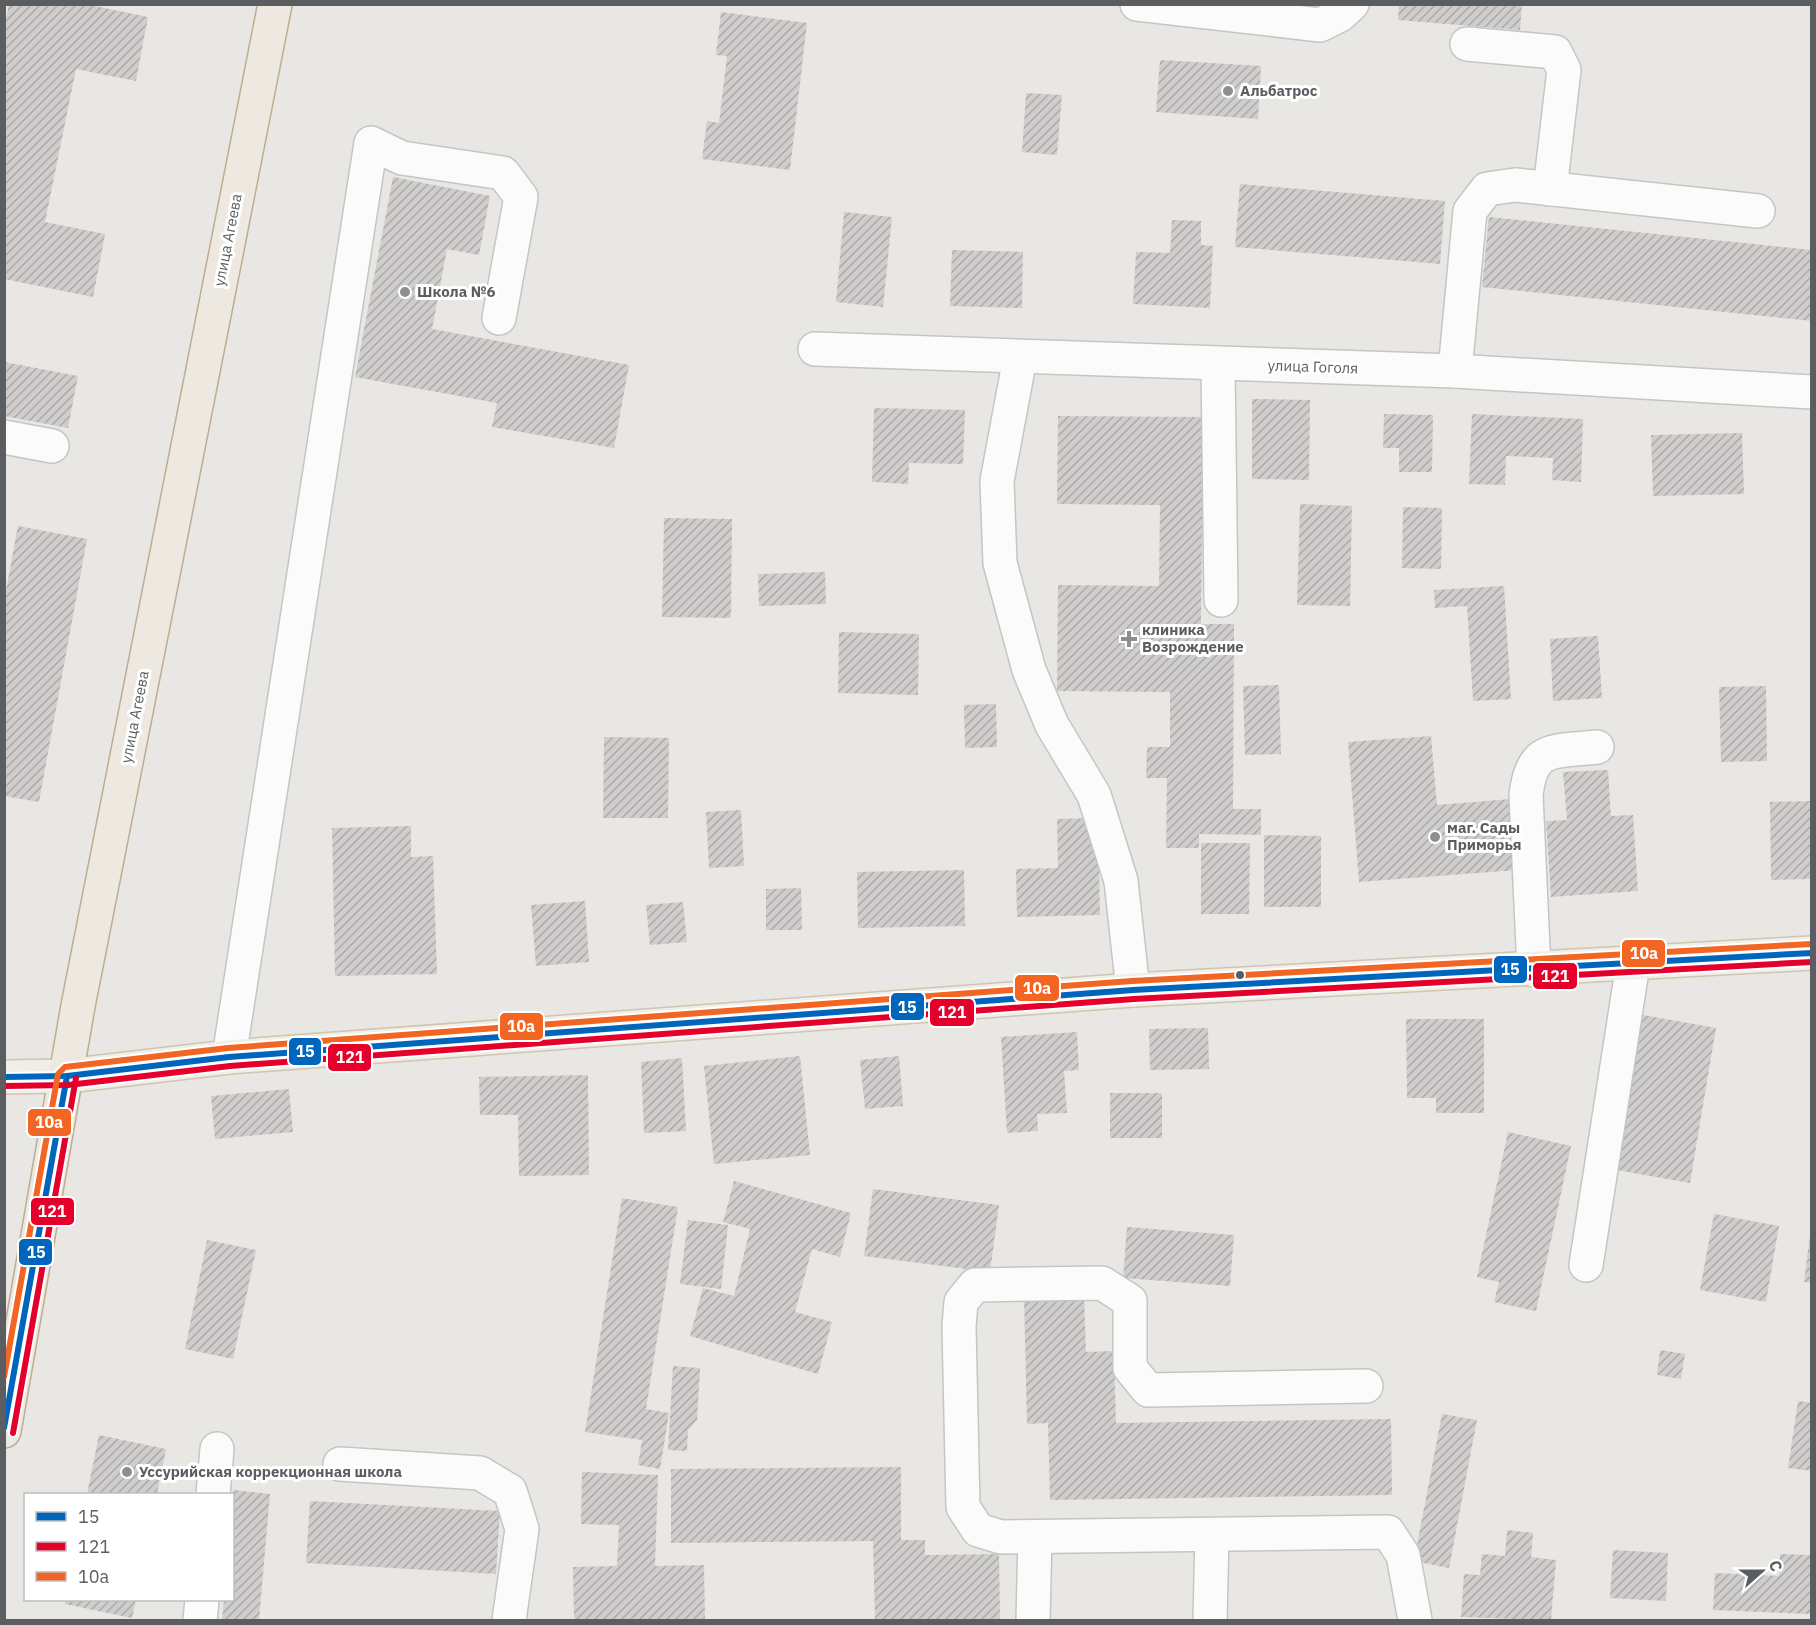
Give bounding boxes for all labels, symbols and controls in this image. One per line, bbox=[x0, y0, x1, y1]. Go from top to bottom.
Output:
place label: Альбатрос bbox=[1240, 81, 1318, 100]
marker: Альбатрос bbox=[1221, 84, 1235, 98]
street label: улица Агеева bbox=[209, 192, 246, 288]
place label: Школа №6 bbox=[417, 282, 496, 301]
marker: Школа №6 bbox=[398, 285, 412, 299]
street label: улица Гоголя bbox=[1267, 355, 1359, 378]
place label: клиника Возрождение bbox=[1142, 620, 1244, 656]
marker: клиника Возрождение bbox=[1120, 630, 1138, 648]
street label: улица Агеева bbox=[116, 669, 153, 765]
place label: маг. Сады Приморья bbox=[1447, 818, 1522, 854]
marker: маг. Сады Приморья bbox=[1428, 830, 1442, 844]
line badge: 10а bbox=[1621, 939, 1666, 968]
text: 10а bbox=[1630, 943, 1658, 963]
line badge: 15 bbox=[1493, 955, 1528, 984]
text: 15 bbox=[1500, 959, 1520, 979]
line badge: 121 bbox=[1532, 962, 1578, 990]
text: 121 bbox=[1541, 966, 1570, 986]
unlabelled marker bbox=[1234, 969, 1246, 981]
line badge: 10а bbox=[1014, 974, 1060, 1002]
text: 10а bbox=[1023, 978, 1051, 998]
line badge: 15 bbox=[890, 992, 925, 1021]
text: 15 bbox=[897, 997, 917, 1017]
line badge: 121 bbox=[929, 998, 975, 1027]
text: 121 bbox=[938, 1002, 967, 1022]
line badge: 10а bbox=[499, 1012, 544, 1041]
text: 10а bbox=[507, 1016, 535, 1036]
line badge: 15 bbox=[288, 1037, 322, 1066]
text: 15 bbox=[295, 1041, 315, 1061]
line badge: 121 bbox=[327, 1043, 372, 1072]
text: 121 bbox=[336, 1047, 365, 1067]
line badge: 10а bbox=[27, 1108, 72, 1137]
text: 10а bbox=[35, 1112, 63, 1132]
line badge: 121 bbox=[30, 1197, 75, 1226]
text: 121 bbox=[38, 1201, 67, 1221]
line badge: 15 bbox=[18, 1238, 53, 1266]
text: 15 bbox=[26, 1242, 46, 1262]
place label: Уссурийская коррекционная школа bbox=[139, 1462, 402, 1481]
marker: Уссурийская коррекционная школа bbox=[120, 1465, 134, 1479]
legend bbox=[24, 1493, 234, 1601]
text: 15 bbox=[78, 1505, 100, 1528]
text: 121 bbox=[78, 1535, 110, 1558]
north arrow bbox=[1732, 1541, 1792, 1601]
text: С bbox=[1765, 1557, 1787, 1574]
text: 10а bbox=[78, 1565, 110, 1588]

